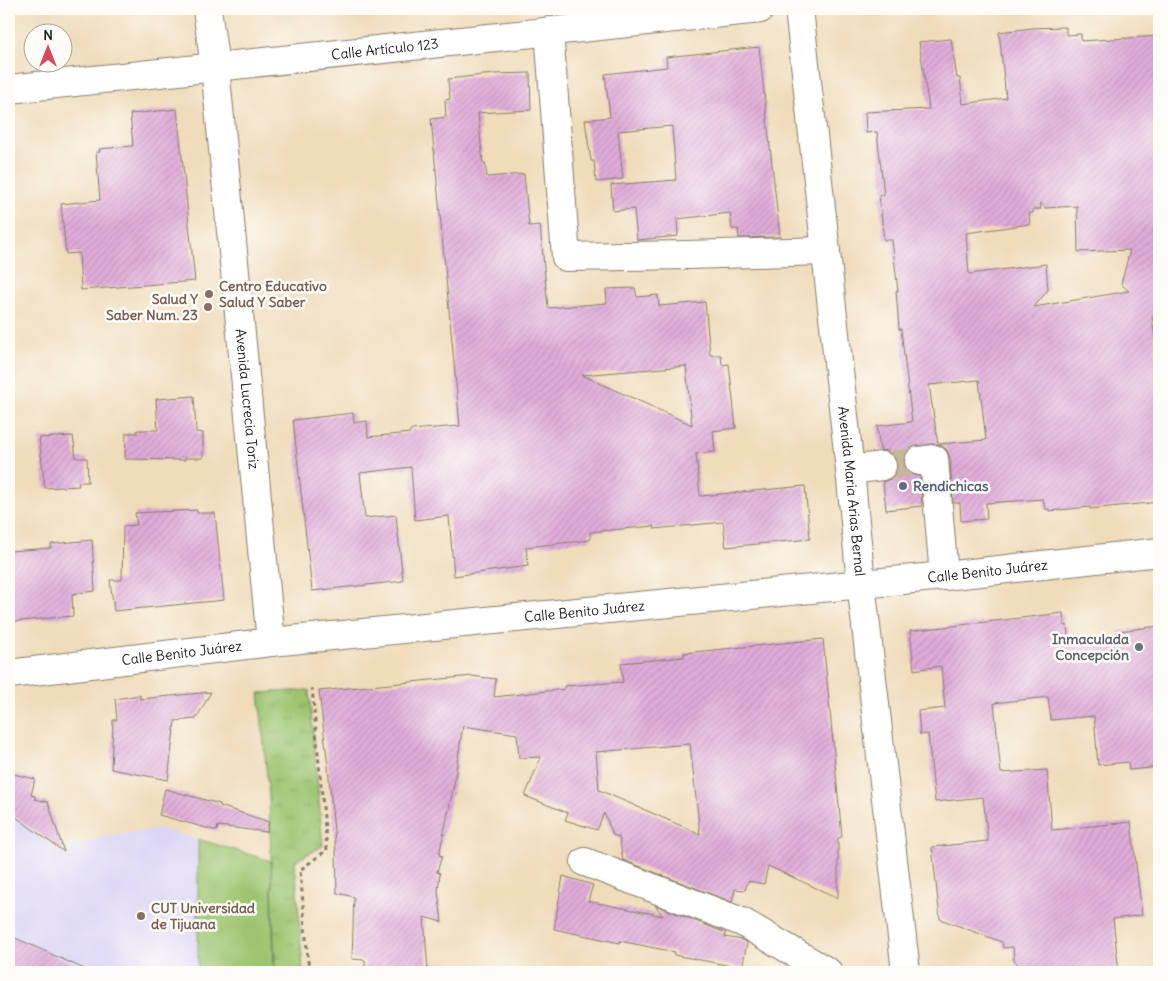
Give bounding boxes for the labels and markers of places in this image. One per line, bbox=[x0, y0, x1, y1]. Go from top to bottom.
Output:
place label: Centro Educativo Salud Y Saber bbox=[219, 277, 327, 311]
marker: Centro Educativo Salud Y Saber bbox=[203, 288, 215, 300]
place label: Salud Y Saber Num. 23 bbox=[106, 290, 198, 324]
marker: Salud Y Saber Num. 23 bbox=[202, 301, 214, 313]
place label: Rendichicas bbox=[913, 477, 989, 495]
marker: Rendichicas bbox=[897, 480, 909, 492]
place label: Inmaculada Concepción bbox=[1052, 630, 1129, 664]
marker: Inmaculada Concepción bbox=[1133, 641, 1145, 653]
place label: CUT Universidad de Tijuana bbox=[151, 899, 256, 933]
marker: CUT Universidad de Tijuana bbox=[135, 910, 147, 922]

